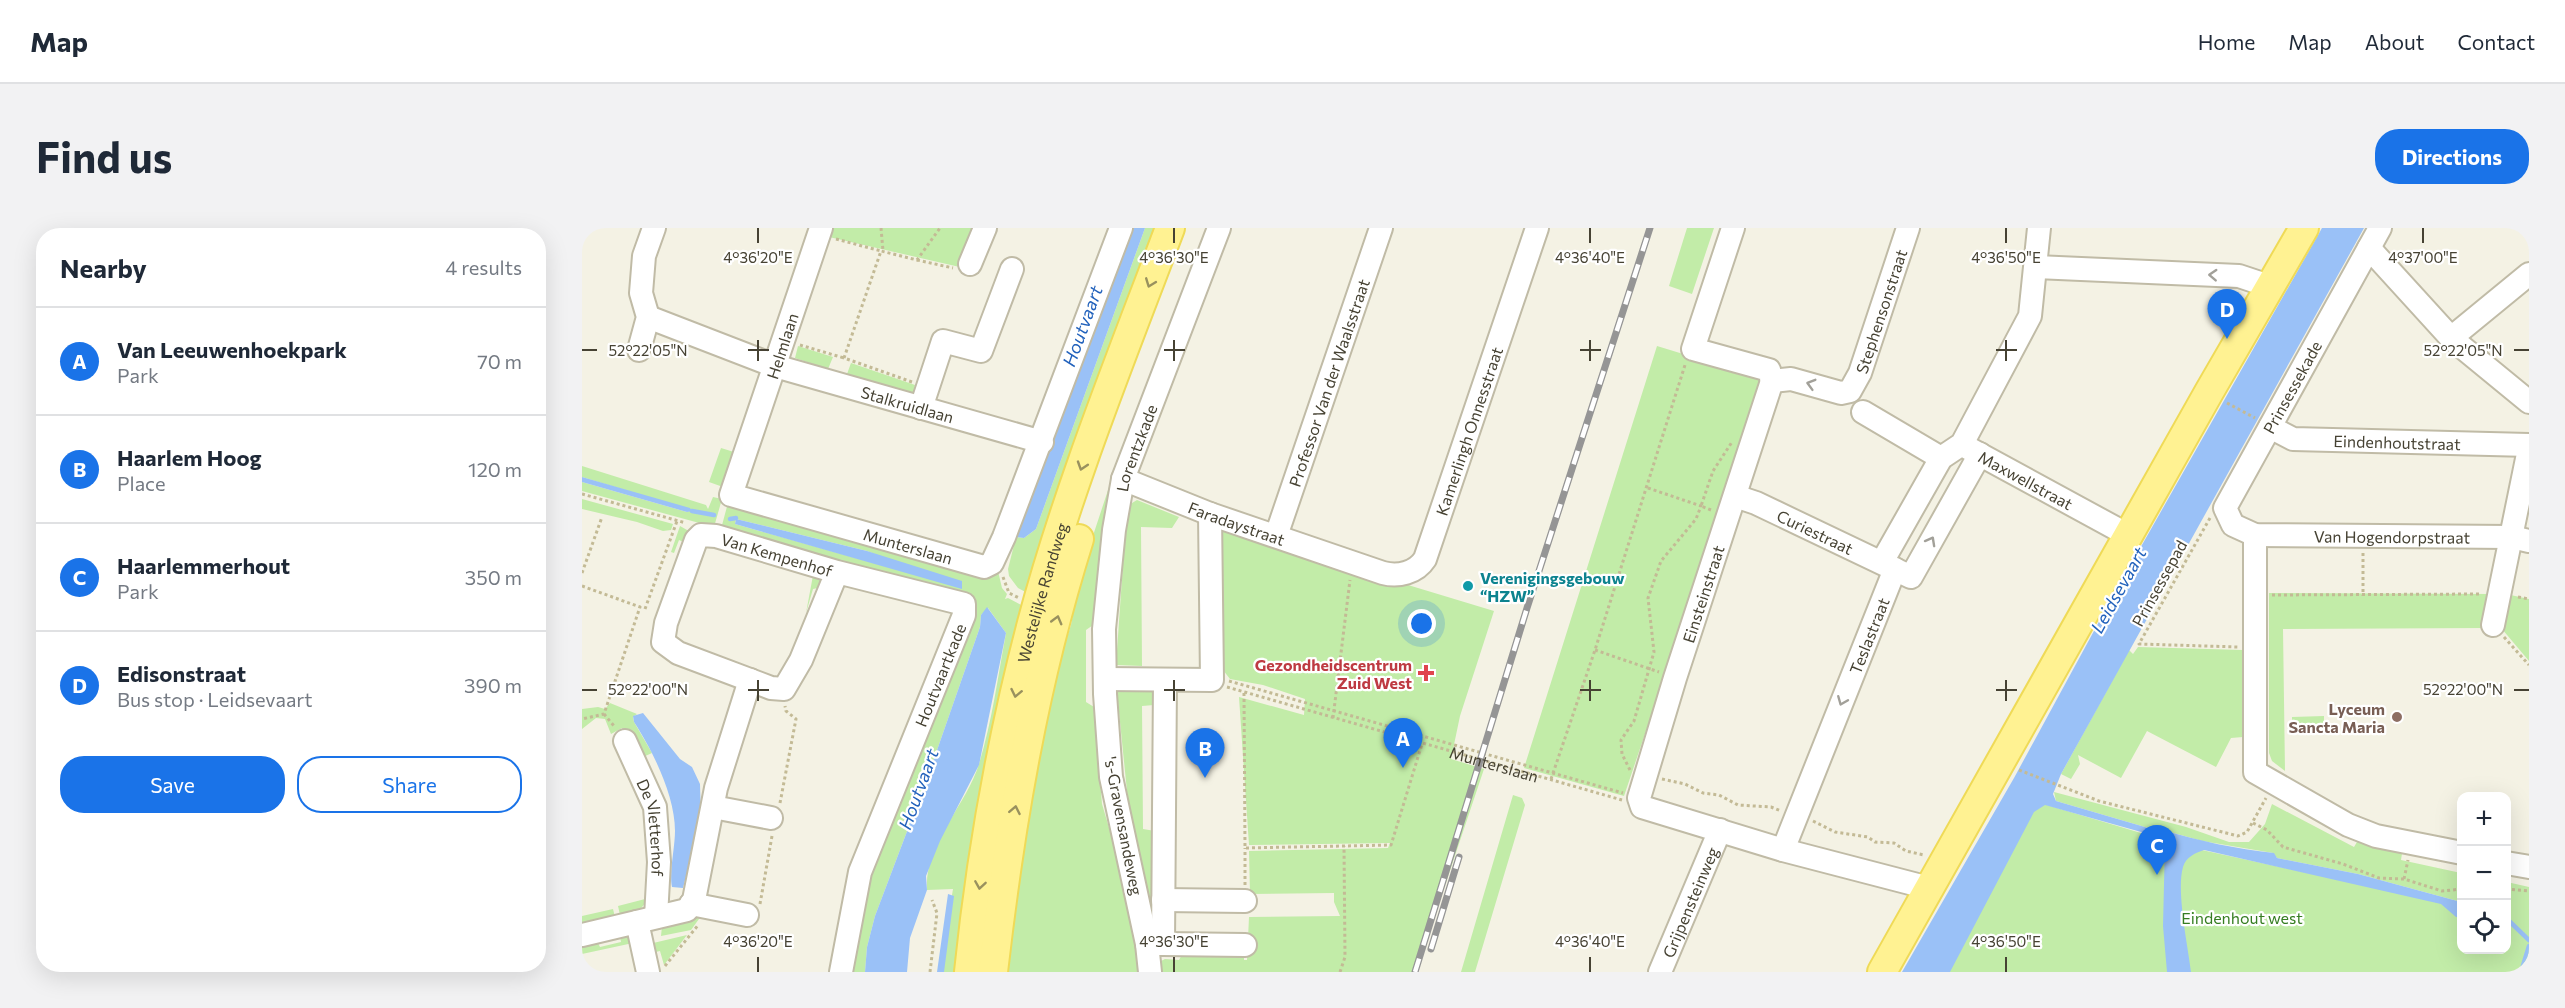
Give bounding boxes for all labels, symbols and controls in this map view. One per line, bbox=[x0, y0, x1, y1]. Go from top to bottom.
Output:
text: Map bbox=[30, 24, 88, 58]
text: Home bbox=[2198, 29, 2255, 54]
text: Map bbox=[2288, 29, 2332, 54]
text: About bbox=[2365, 29, 2424, 54]
text: Contact bbox=[2457, 29, 2535, 54]
button: Directions bbox=[2375, 129, 2529, 184]
text: Find us bbox=[36, 130, 172, 182]
street label: Stephensonstraat bbox=[1851, 246, 1910, 376]
text: 4°36'20"E bbox=[723, 248, 793, 266]
text: 4°36'30"E bbox=[1139, 248, 1209, 266]
text: 4°36'40"E bbox=[1555, 248, 1625, 266]
text: 4°36'50"E bbox=[1971, 248, 2041, 266]
text: 4°37'00"E bbox=[2388, 248, 2458, 266]
text: Nearby bbox=[60, 252, 147, 283]
text: 4 results bbox=[445, 255, 522, 279]
one-way arrow bbox=[2208, 269, 2217, 282]
street label: Professor Van der Waalsstraat bbox=[1284, 276, 1373, 489]
one-way arrow bbox=[1144, 277, 1157, 288]
water label: Houtvaart bbox=[1057, 282, 1107, 369]
pin: D bbox=[2208, 290, 2246, 339]
street label: Helmlaan bbox=[762, 311, 802, 381]
text: Van Leeuwenhoekpark bbox=[117, 336, 347, 363]
street label: Prinsessekade bbox=[2259, 337, 2325, 437]
text: 52°22'05"N bbox=[608, 341, 688, 359]
text: 52°22'05"N bbox=[2423, 341, 2503, 359]
street label: Kamerlingh Onnesstraat bbox=[1431, 344, 1506, 518]
text: A bbox=[72, 349, 87, 373]
text: 70 m bbox=[477, 349, 522, 373]
text: Park bbox=[117, 363, 159, 387]
one-way arrow bbox=[1806, 379, 1817, 391]
street label: Stalkruidlaan bbox=[859, 382, 956, 426]
street label: Lorentzkade bbox=[1111, 401, 1160, 493]
street label: Eindenhoutstraat bbox=[2333, 431, 2461, 453]
text: Haarlem Hoog bbox=[117, 444, 262, 471]
street label: Maxwellstraat bbox=[1976, 446, 2077, 513]
text: B bbox=[73, 457, 86, 481]
text: 120 m bbox=[468, 457, 522, 481]
one-way arrow bbox=[1077, 460, 1089, 471]
text: Place bbox=[117, 471, 166, 495]
street label: Faradaystraat bbox=[1186, 497, 1288, 549]
street label: Curiestraat bbox=[1774, 505, 1857, 558]
street label: Westelijke Randweg bbox=[1013, 520, 1071, 665]
street label: Munterslaan bbox=[862, 524, 955, 567]
street label: Van Hogendorpstraat bbox=[2314, 526, 2471, 546]
street label: Van Kempenhof bbox=[719, 529, 836, 580]
one-way arrow bbox=[1924, 537, 1935, 547]
street label: Prinsessepad bbox=[2128, 537, 2190, 629]
street label: Einsteinstraat bbox=[1678, 542, 1728, 645]
water label: Leidsevaart bbox=[2085, 543, 2151, 637]
text: Haarlemmerhout bbox=[117, 552, 290, 579]
text: C bbox=[73, 565, 86, 589]
text: 350 m bbox=[465, 565, 522, 589]
place label: Verenigingsgebouw “HZW” bbox=[1480, 568, 1625, 605]
text: Park bbox=[117, 579, 159, 603]
marker: Verenigingsgebouw “HZW” bbox=[1461, 579, 1475, 593]
street label: Teslastraat bbox=[1845, 594, 1892, 676]
your location bbox=[1407, 609, 1436, 638]
one-way arrow bbox=[1049, 615, 1062, 625]
street label: Houtvaartkade bbox=[911, 621, 969, 729]
place label: Gezondheidscentrum Zuid West bbox=[1255, 655, 1412, 692]
text: Edisonstraat bbox=[117, 660, 246, 687]
marker: Gezondheidscentrum Zuid West bbox=[1417, 664, 1435, 682]
text: D bbox=[72, 673, 87, 697]
text: 390 m bbox=[464, 673, 522, 697]
text: 52°22'00"N bbox=[608, 680, 688, 698]
text: 52°22'00"N bbox=[2423, 680, 2503, 698]
text: Bus stop · Leidsevaart bbox=[117, 687, 313, 711]
one-way arrow bbox=[1010, 688, 1023, 698]
one-way arrow bbox=[1837, 695, 1849, 706]
place label: Lyceum Sancta Maria bbox=[2289, 699, 2385, 736]
marker: Lyceum Sancta Maria bbox=[2390, 710, 2404, 724]
pin: A bbox=[1384, 718, 1422, 768]
pin: B bbox=[1186, 728, 1224, 778]
street label: Munterslaan bbox=[1448, 742, 1541, 785]
water label: Houtvaart bbox=[893, 745, 943, 832]
street label: 's-Gravensandeweg bbox=[1101, 755, 1147, 897]
button: Save bbox=[60, 756, 285, 813]
button: Share bbox=[297, 756, 522, 813]
street label: De Vletterhof bbox=[634, 776, 669, 877]
map controls bbox=[2457, 792, 2511, 954]
button: + bbox=[2457, 792, 2511, 846]
one-way arrow bbox=[1008, 805, 1020, 815]
pin: C bbox=[2138, 826, 2176, 875]
street label: Grijpensteinweg bbox=[1658, 843, 1721, 960]
button: − bbox=[2457, 846, 2511, 900]
one-way arrow bbox=[975, 880, 987, 889]
button: locate bbox=[2457, 900, 2511, 954]
park label: Eindenhout west bbox=[2181, 908, 2303, 927]
text: 4°36'20"E bbox=[723, 932, 793, 950]
text: 4°36'30"E bbox=[1139, 932, 1209, 950]
text: 4°36'40"E bbox=[1555, 932, 1625, 950]
text: 4°36'50"E bbox=[1971, 932, 2041, 950]

